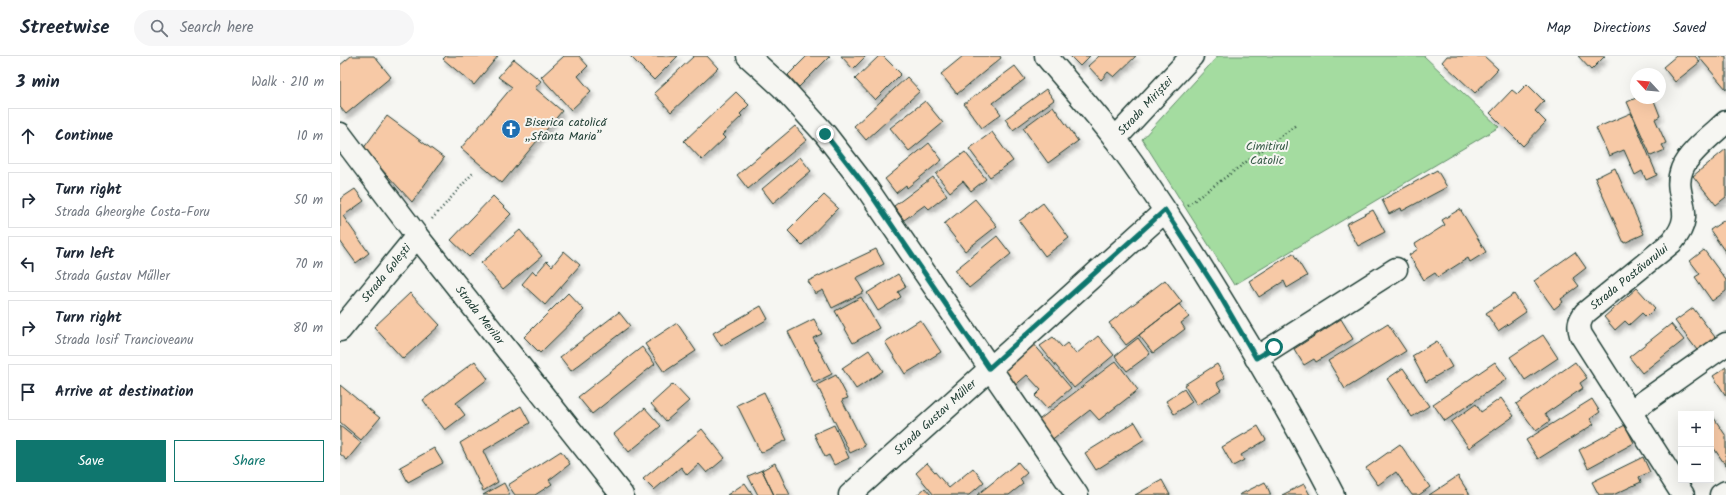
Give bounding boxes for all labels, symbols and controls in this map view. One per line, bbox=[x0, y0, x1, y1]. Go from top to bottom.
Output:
search box bbox=[134, 10, 414, 46]
text: Streetwise bbox=[20, 13, 110, 43]
text: Search here bbox=[180, 16, 254, 40]
icon: search bbox=[148, 17, 170, 39]
text: Map bbox=[1546, 17, 1571, 39]
text: Directions bbox=[1593, 17, 1651, 39]
text: Saved bbox=[1673, 17, 1706, 39]
north arrow bbox=[1630, 68, 1666, 104]
text: 3 min bbox=[16, 69, 60, 96]
text: Walk · 210 m bbox=[251, 72, 324, 93]
street label: Strada Miriștei bbox=[1113, 72, 1178, 140]
place label: Biserica catolică „Sfânta Maria” bbox=[525, 113, 608, 146]
church icon: Biserica catolică „Sfânta Maria” bbox=[500, 118, 522, 140]
text: Continue bbox=[55, 124, 113, 148]
icon: ahead bbox=[17, 125, 39, 147]
route end bbox=[816, 125, 834, 143]
text: 10 m bbox=[297, 126, 323, 147]
park label: Cimitirul Catolic bbox=[1246, 137, 1288, 170]
text: Turn right bbox=[55, 178, 122, 202]
icon: right bbox=[17, 189, 39, 211]
text: 50 m bbox=[294, 190, 323, 211]
text: Strada Gheorghe Costa-Foru bbox=[55, 202, 210, 223]
street label: Strada Golești bbox=[357, 239, 417, 307]
street label: Strada Postăvarului bbox=[1586, 239, 1674, 315]
text: Turn left bbox=[55, 242, 115, 266]
icon: left bbox=[17, 253, 39, 275]
text: 70 m bbox=[295, 254, 323, 275]
text: Strada Gustav Műller bbox=[55, 266, 170, 287]
street label: Strada Merilor bbox=[450, 281, 510, 350]
text: Turn right bbox=[55, 306, 122, 330]
icon: right bbox=[17, 317, 39, 339]
text: 80 m bbox=[293, 318, 323, 339]
text: Strada Iosif Trancioveanu bbox=[55, 330, 193, 351]
route start bbox=[1265, 338, 1283, 356]
street label: Strada Gustav Műller bbox=[890, 374, 982, 460]
text: Arrive at destination bbox=[55, 380, 194, 404]
icon: arrive bbox=[17, 381, 39, 403]
map controls bbox=[1678, 411, 1714, 483]
button: + bbox=[1678, 411, 1714, 447]
button: Save bbox=[16, 440, 166, 482]
button: Share bbox=[174, 440, 324, 482]
button: − bbox=[1678, 447, 1714, 483]

